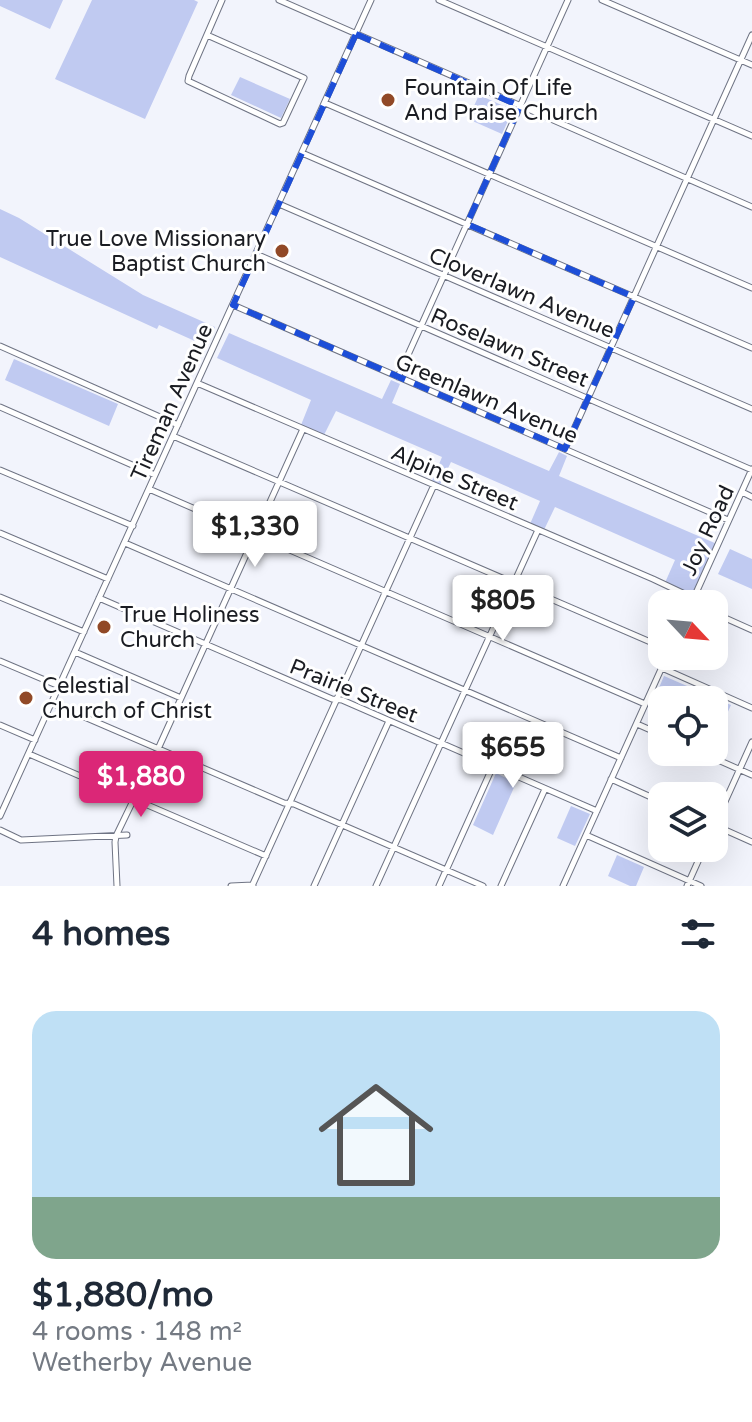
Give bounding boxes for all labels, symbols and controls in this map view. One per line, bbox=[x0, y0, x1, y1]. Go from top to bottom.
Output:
place label: Fountain Of Life And Praise Church bbox=[404, 75, 598, 126]
marker: Fountain Of Life And Praise Church bbox=[379, 91, 397, 109]
place label: True Love Missionary Baptist Church bbox=[46, 226, 266, 277]
marker: True Love Missionary Baptist Church bbox=[273, 242, 291, 260]
street label: Cloverlawn Avenue bbox=[425, 242, 618, 344]
street label: Roselawn Street bbox=[427, 303, 593, 393]
street label: Tireman Avenue bbox=[126, 320, 218, 485]
street label: Greenlawn Avenue bbox=[391, 349, 582, 449]
street label: Alpine Street bbox=[387, 439, 522, 516]
street label: Joy Road bbox=[676, 481, 740, 580]
pin: $1,330 bbox=[190, 501, 320, 569]
text: $1,330 bbox=[211, 511, 299, 542]
pin: $805 bbox=[456, 575, 550, 643]
text: $805 bbox=[470, 585, 536, 616]
north arrow bbox=[648, 590, 728, 670]
map controls bbox=[648, 590, 728, 862]
place label: True Holiness Church bbox=[120, 602, 260, 653]
marker: True Holiness Church bbox=[95, 618, 113, 636]
street label: Prairie Street bbox=[286, 653, 421, 728]
place label: Celestial Church of Christ bbox=[42, 673, 212, 724]
button: locate bbox=[648, 686, 728, 766]
marker: Celestial Church of Christ bbox=[17, 689, 35, 707]
pin: $655 bbox=[466, 722, 560, 790]
text: $655 bbox=[480, 732, 546, 763]
pin: $1,880 bbox=[76, 751, 206, 819]
text: $1,880 bbox=[97, 761, 185, 792]
button: layers bbox=[648, 782, 728, 862]
icon: filters bbox=[676, 912, 720, 956]
text: 4 homes bbox=[32, 914, 170, 955]
icon: home bbox=[304, 1063, 448, 1207]
text: $1,880/mo bbox=[32, 1275, 213, 1316]
text: 4 rooms · 148 m² bbox=[32, 1316, 242, 1347]
text: Wetherby Avenue bbox=[32, 1347, 252, 1378]

